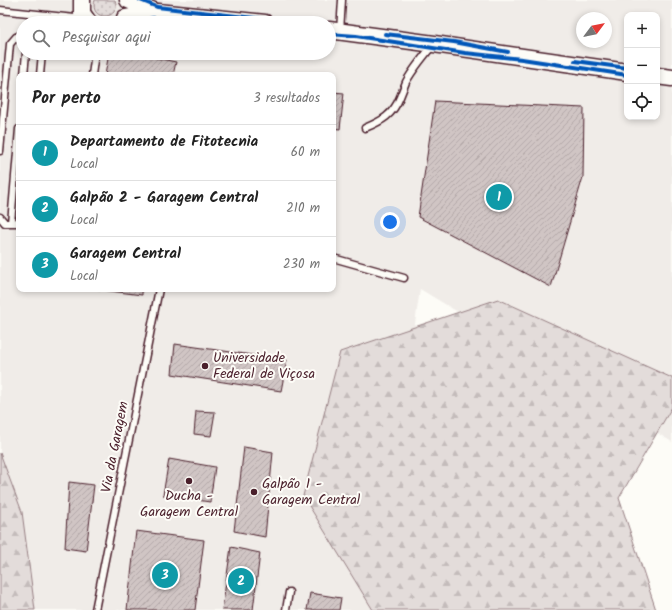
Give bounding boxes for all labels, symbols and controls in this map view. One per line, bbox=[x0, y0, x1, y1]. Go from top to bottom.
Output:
north arrow bbox=[576, 12, 612, 48]
map controls bbox=[624, 12, 660, 120]
button: + bbox=[624, 12, 660, 48]
search box bbox=[16, 16, 336, 60]
text: Pesquisar aqui bbox=[62, 26, 151, 50]
icon: search bbox=[30, 27, 52, 49]
button: − bbox=[624, 48, 660, 84]
button: locate bbox=[624, 84, 660, 120]
text: Por perto bbox=[32, 85, 101, 112]
text: 3 resultados bbox=[253, 88, 320, 109]
text: Departamento de Fitotecnia bbox=[70, 130, 258, 154]
text: 1 bbox=[43, 142, 47, 163]
text: 60 m bbox=[291, 142, 320, 163]
text: Local bbox=[70, 154, 98, 175]
pin: 1 bbox=[486, 182, 512, 212]
text: Galpão 2 - Garagem Central bbox=[70, 186, 258, 210]
text: 2 bbox=[41, 198, 49, 219]
text: 210 m bbox=[286, 198, 320, 219]
text: Local bbox=[70, 210, 98, 231]
your location bbox=[380, 212, 400, 232]
text: Garagem Central bbox=[70, 242, 181, 266]
text: 3 bbox=[41, 254, 49, 275]
text: 230 m bbox=[283, 254, 320, 275]
text: Local bbox=[70, 266, 98, 287]
place label: Universidade Federal de Viçosa bbox=[213, 347, 315, 385]
marker: Universidade Federal de Viçosa bbox=[200, 361, 210, 371]
street label: Via da Garagem bbox=[95, 399, 135, 495]
place label: Galpão 1 - Garagem Central bbox=[262, 473, 361, 511]
marker: Ducha - Garagem Central bbox=[184, 476, 194, 486]
place label: Ducha - Garagem Central bbox=[140, 485, 239, 523]
marker: Galpão 1 - Garagem Central bbox=[249, 487, 259, 497]
pin: 3 bbox=[152, 560, 178, 590]
pin: 2 bbox=[228, 566, 254, 596]

